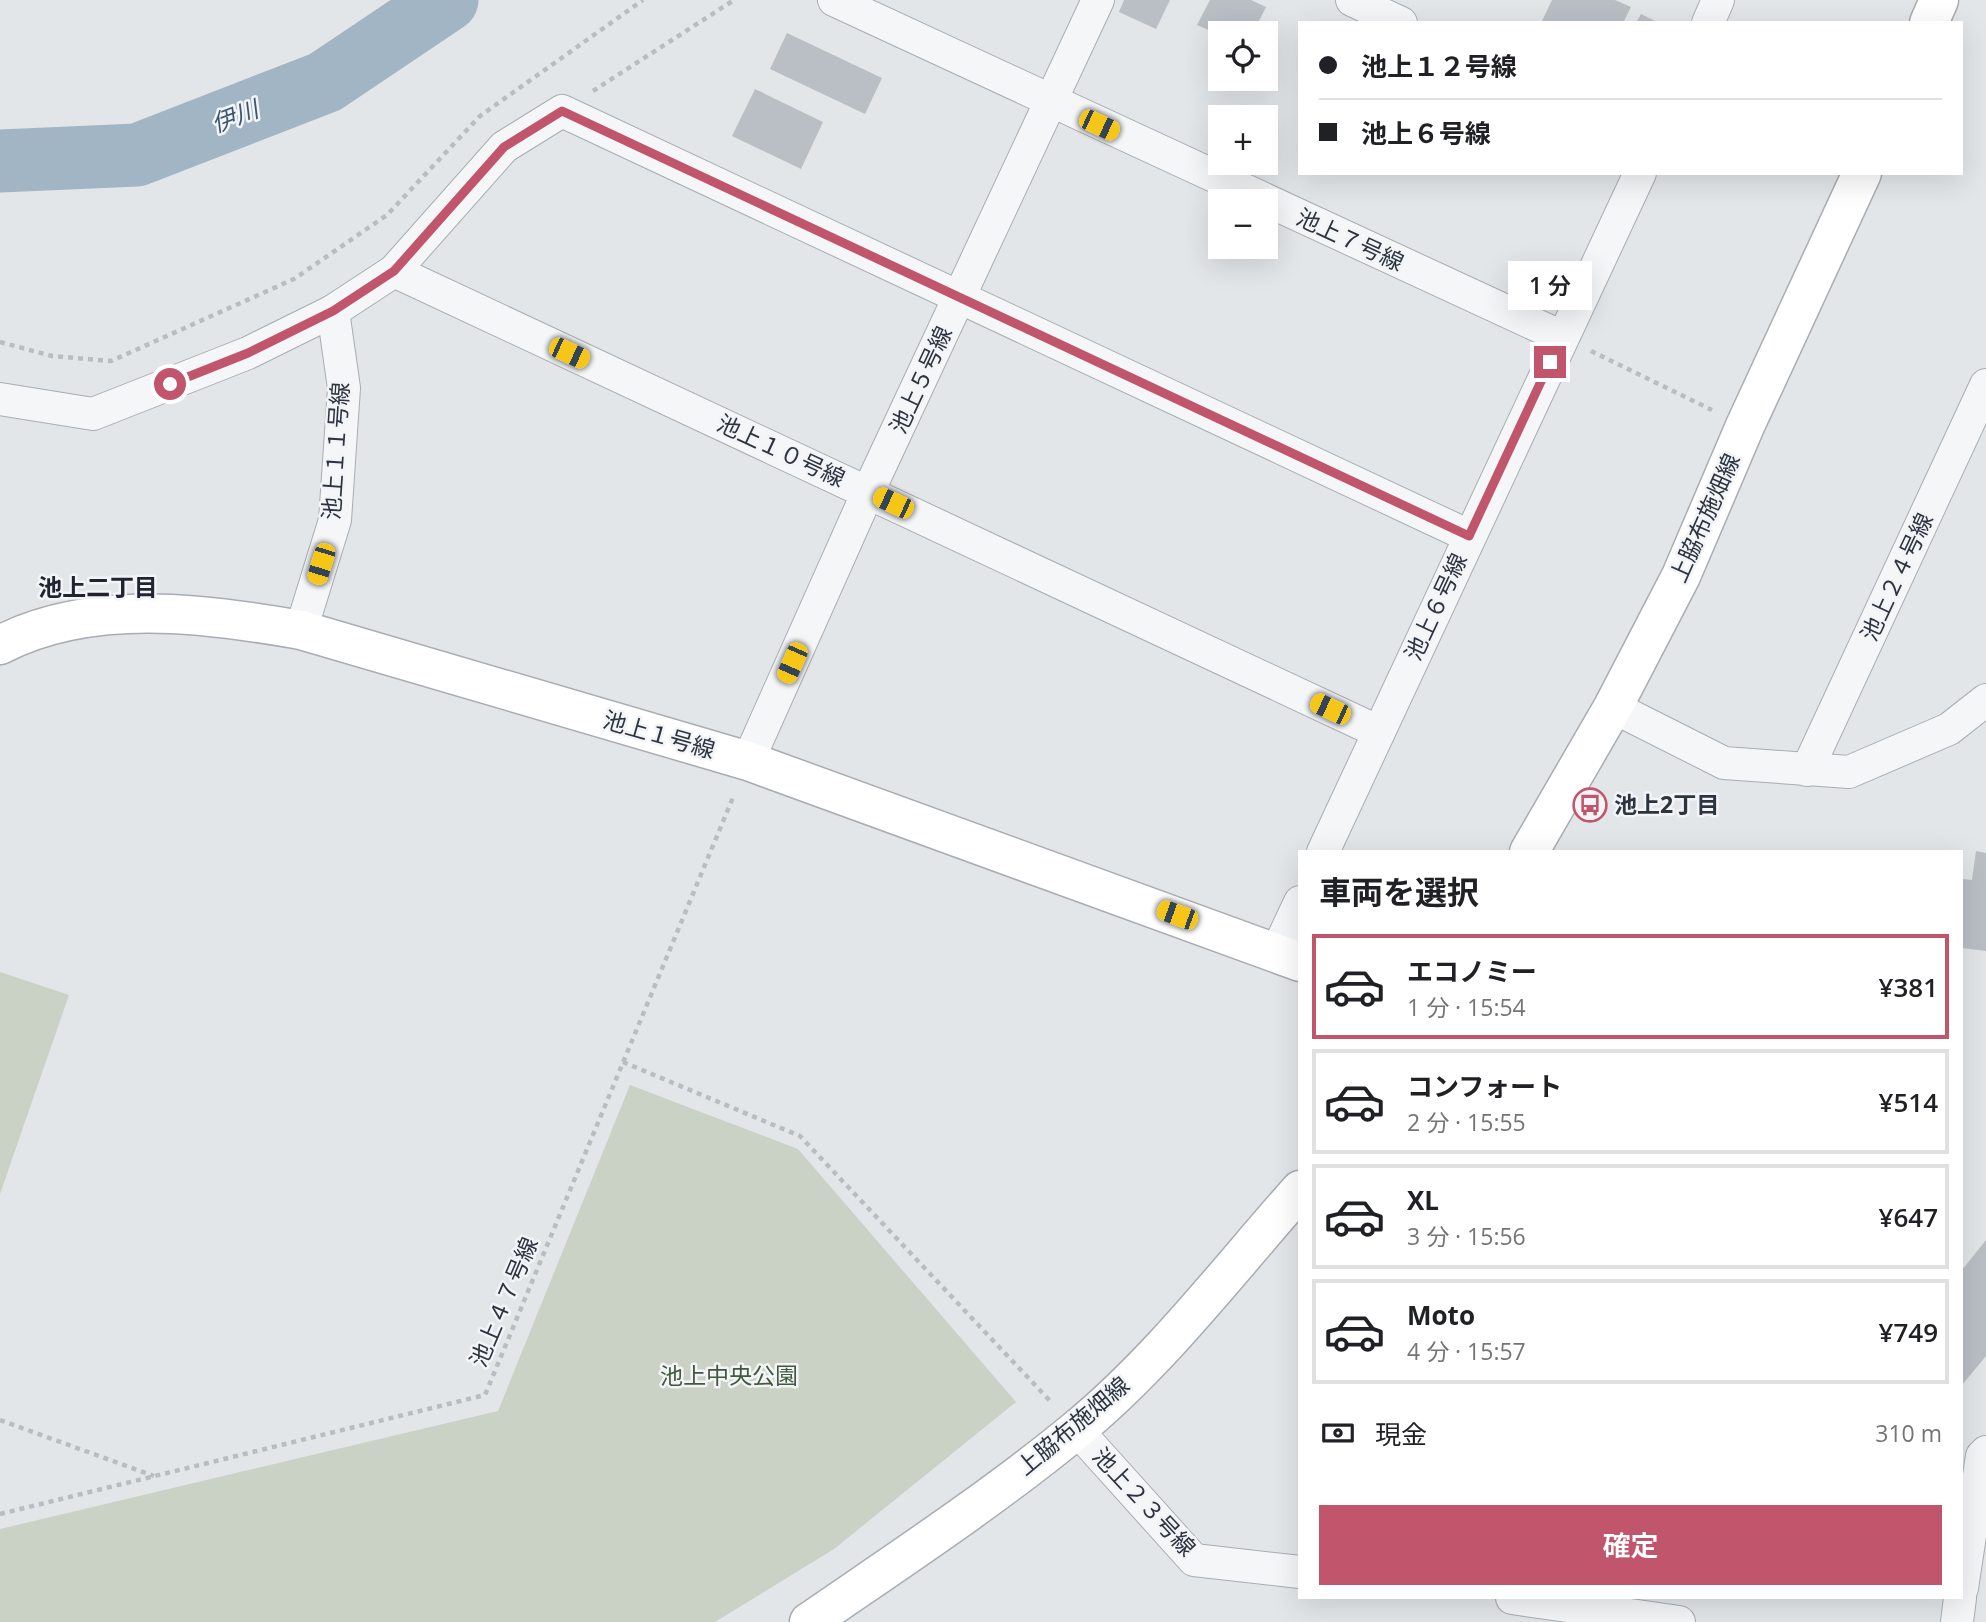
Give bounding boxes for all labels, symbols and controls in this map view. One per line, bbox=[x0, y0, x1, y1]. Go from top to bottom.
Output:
map controls bbox=[1208, 21, 1278, 259]
button: locate bbox=[1208, 21, 1278, 91]
text: 池上１２号線 bbox=[1361, 48, 1517, 84]
water label: 伊川 bbox=[206, 91, 266, 140]
button: + bbox=[1208, 105, 1278, 175]
car bbox=[1076, 107, 1123, 143]
text: 池上６号線 bbox=[1361, 115, 1491, 151]
button: − bbox=[1208, 189, 1278, 259]
street label: 池上７号線 bbox=[1292, 200, 1409, 278]
callout: 1 分 bbox=[1508, 260, 1592, 310]
text: 1 分 bbox=[1529, 269, 1571, 301]
street label: 池上５号線 bbox=[881, 321, 959, 438]
car bbox=[546, 335, 593, 371]
route end bbox=[1534, 346, 1566, 378]
route start bbox=[154, 368, 186, 400]
street label: 池上１１号線 bbox=[314, 381, 356, 521]
street label: 池上１０号線 bbox=[712, 406, 851, 494]
street label: 上脇布施畑線 bbox=[1661, 448, 1747, 587]
car bbox=[870, 485, 917, 521]
street label: 池上２４号線 bbox=[1852, 507, 1940, 646]
car bbox=[305, 541, 338, 587]
street label: 池上６号線 bbox=[1396, 548, 1474, 665]
district label: 池上二丁目 bbox=[38, 570, 158, 603]
car bbox=[774, 640, 811, 686]
car bbox=[1307, 691, 1354, 727]
street label: 池上１号線 bbox=[600, 703, 719, 765]
bus stop icon: 池上2丁目 bbox=[1571, 786, 1609, 824]
place label: 池上2丁目 bbox=[1614, 788, 1719, 820]
text: 車両を選択 bbox=[1319, 870, 1479, 913]
car bbox=[1154, 898, 1201, 932]
text: エコノミー bbox=[1407, 953, 1537, 989]
icon: car bbox=[1323, 955, 1386, 1018]
text: ¥381 bbox=[1879, 969, 1938, 1005]
text: 1 分 · 15:54 bbox=[1407, 991, 1526, 1023]
text: コンフォート bbox=[1407, 1068, 1562, 1104]
icon: car bbox=[1323, 1070, 1386, 1133]
text: ¥514 bbox=[1879, 1084, 1938, 1120]
text: 2 分 · 15:55 bbox=[1407, 1106, 1526, 1138]
text: XL bbox=[1407, 1182, 1439, 1218]
icon: car bbox=[1323, 1185, 1386, 1248]
text: ¥647 bbox=[1879, 1199, 1938, 1235]
text: 3 分 · 15:56 bbox=[1407, 1220, 1526, 1252]
street label: 池上４７号線 bbox=[461, 1232, 545, 1371]
text: Moto bbox=[1407, 1297, 1475, 1333]
icon: car bbox=[1323, 1300, 1386, 1363]
text: ¥749 bbox=[1879, 1314, 1938, 1350]
text: 4 分 · 15:57 bbox=[1407, 1335, 1526, 1367]
park label: 池上中央公園 bbox=[660, 1359, 798, 1391]
street label: 上脇布施畑線 bbox=[1009, 1369, 1135, 1482]
icon: cash bbox=[1319, 1414, 1357, 1452]
text: 現金 bbox=[1375, 1416, 1427, 1452]
text: 310 m bbox=[1875, 1417, 1942, 1449]
street label: 池上２３号線 bbox=[1086, 1440, 1203, 1563]
button: 確定 bbox=[1319, 1505, 1942, 1585]

